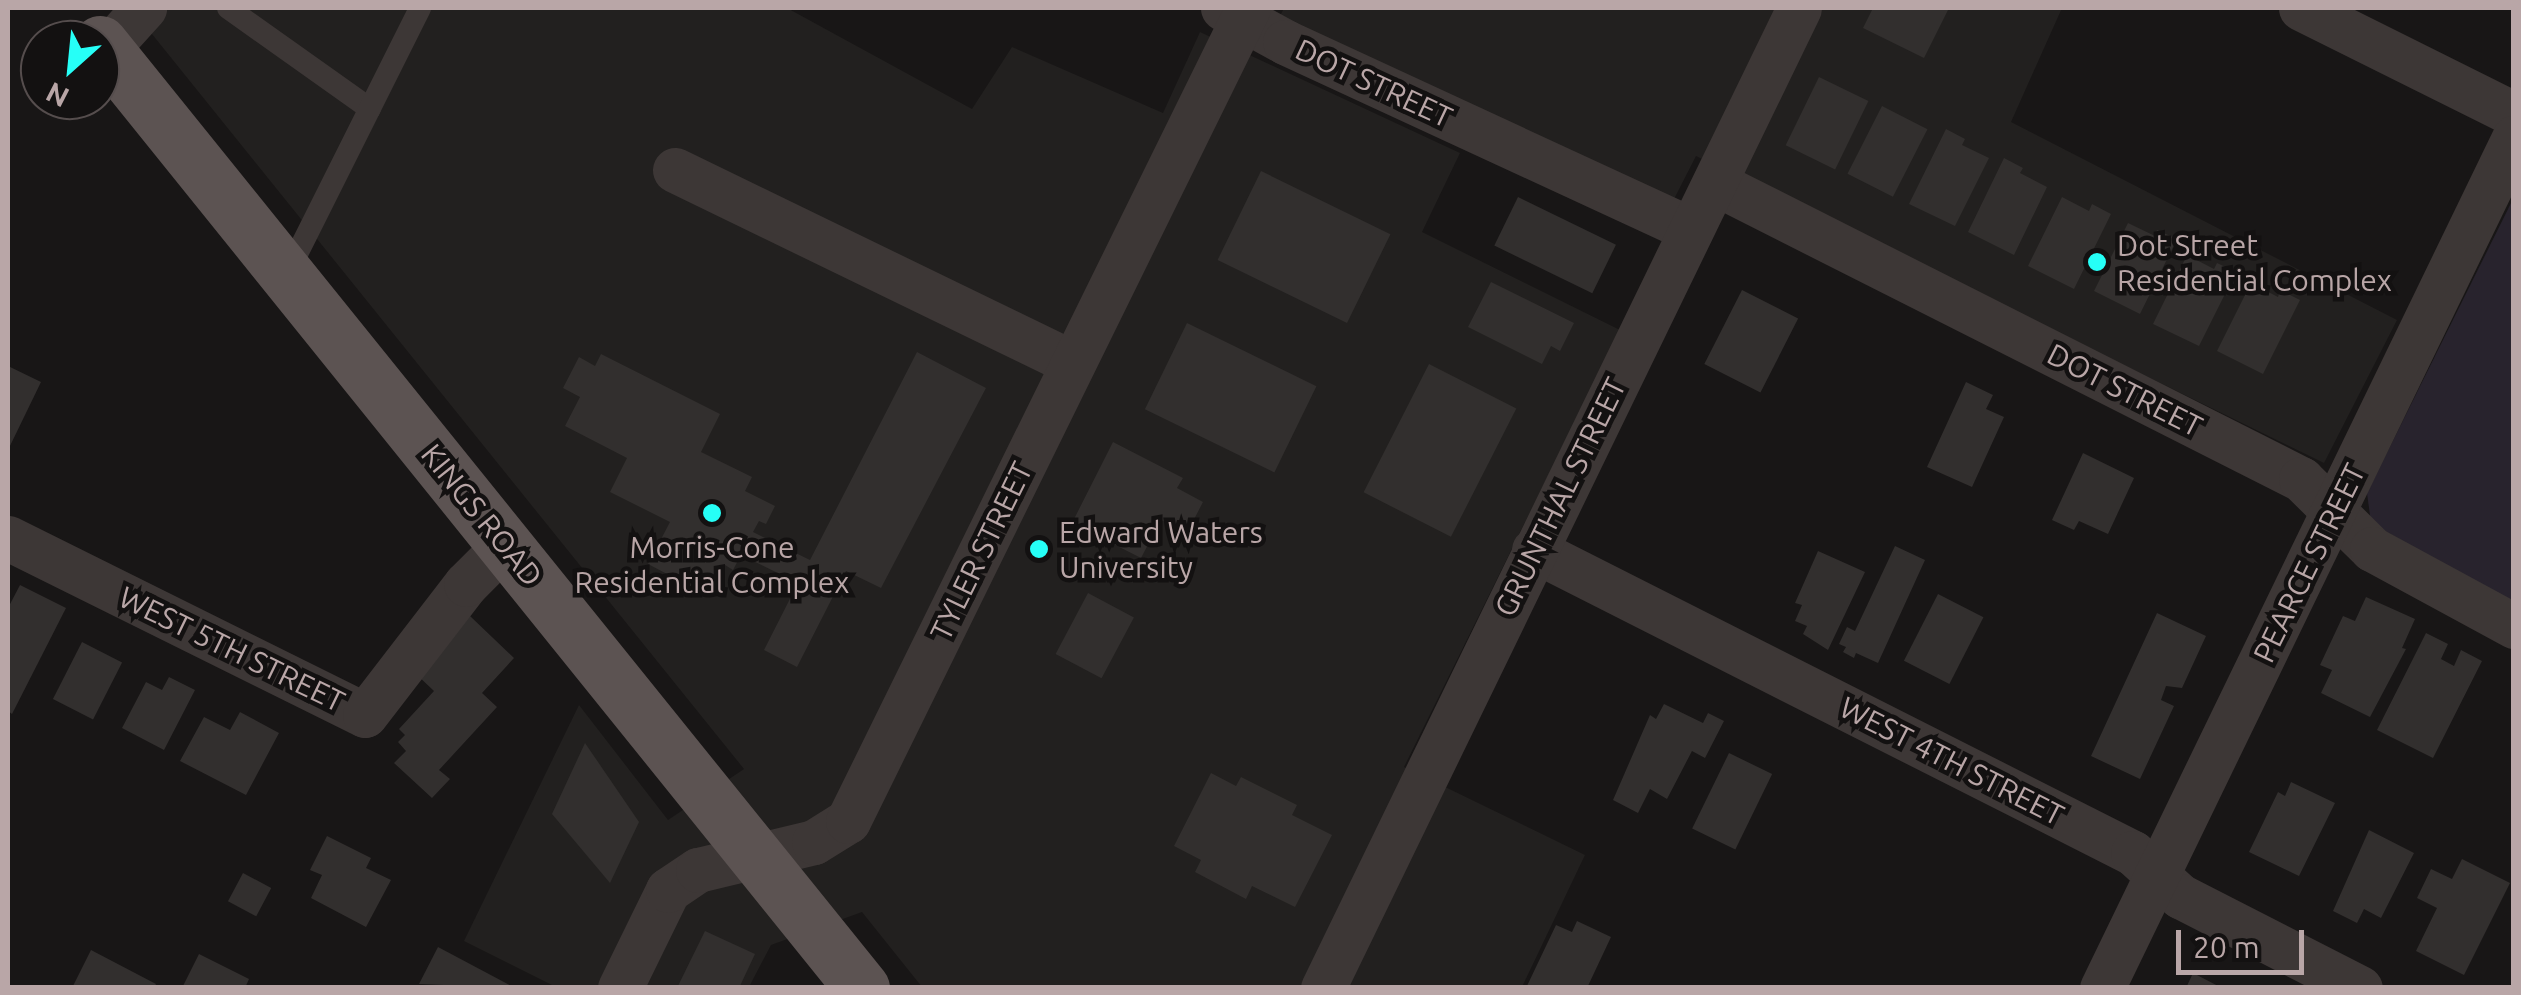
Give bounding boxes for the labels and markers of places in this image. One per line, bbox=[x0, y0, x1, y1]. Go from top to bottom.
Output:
place label: Dot Street Residential Complex bbox=[2117, 227, 2392, 298]
marker: Dot Street Residential Complex bbox=[2086, 251, 2108, 273]
marker: Morris-Cone Residential Complex bbox=[701, 502, 723, 524]
place label: Edward Waters University bbox=[1059, 514, 1263, 584]
place label: Morris-Cone Residential Complex bbox=[575, 529, 849, 600]
marker: Edward Waters University bbox=[1028, 538, 1050, 560]

